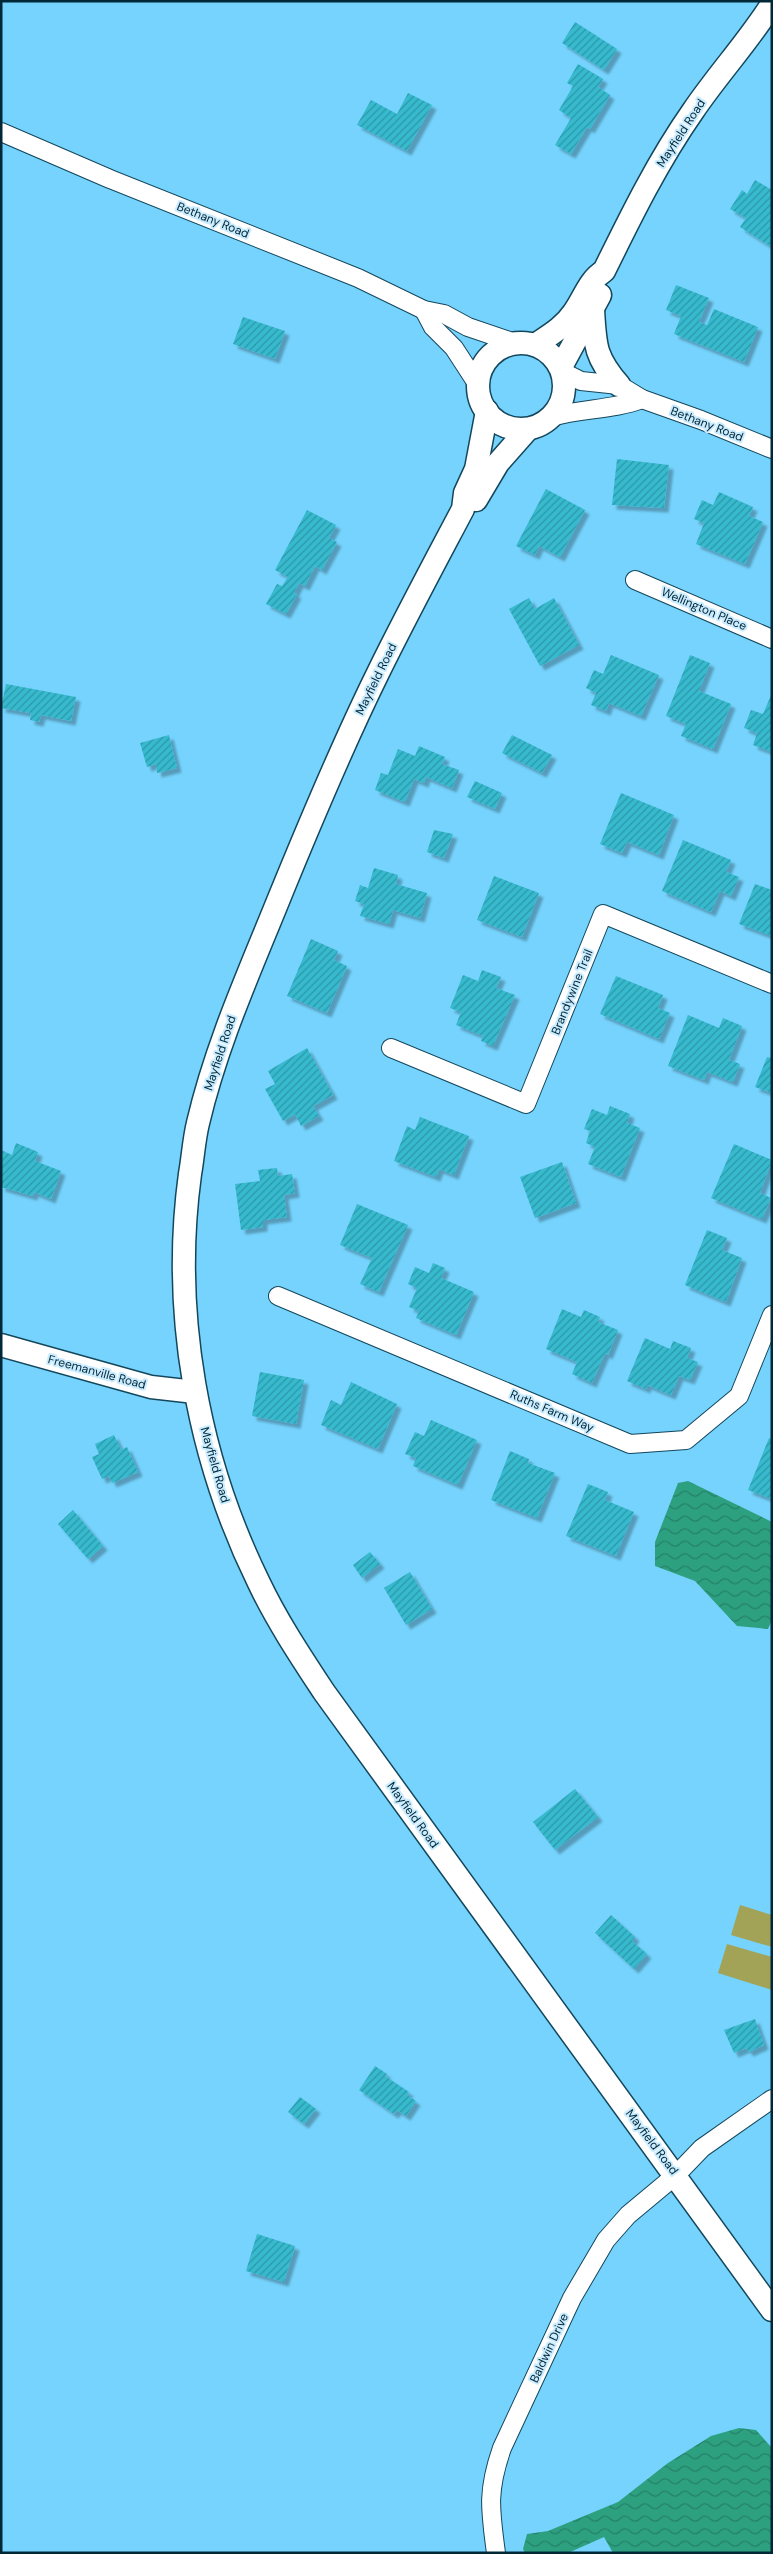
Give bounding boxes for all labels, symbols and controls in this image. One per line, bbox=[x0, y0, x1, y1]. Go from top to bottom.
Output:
street label: Mayfield Road bbox=[653, 96, 709, 170]
street label: Bethany Road bbox=[175, 198, 251, 242]
street label: Bethany Road bbox=[668, 403, 746, 445]
street label: Wellington Place bbox=[659, 584, 749, 634]
street label: Mayfield Road bbox=[352, 640, 400, 718]
street label: Brandywine Trail bbox=[548, 947, 596, 1037]
street label: Mayfield Road bbox=[200, 1013, 240, 1093]
street label: Freemanville Road bbox=[46, 1351, 148, 1393]
street label: Ruths Farm Way bbox=[508, 1386, 597, 1436]
street label: Mayfield Road bbox=[197, 1425, 233, 1505]
street label: Mayfield Road bbox=[384, 1779, 442, 1851]
street label: Mayfield Road bbox=[622, 2106, 682, 2178]
street label: Baldwin Drive bbox=[526, 2311, 572, 2385]

